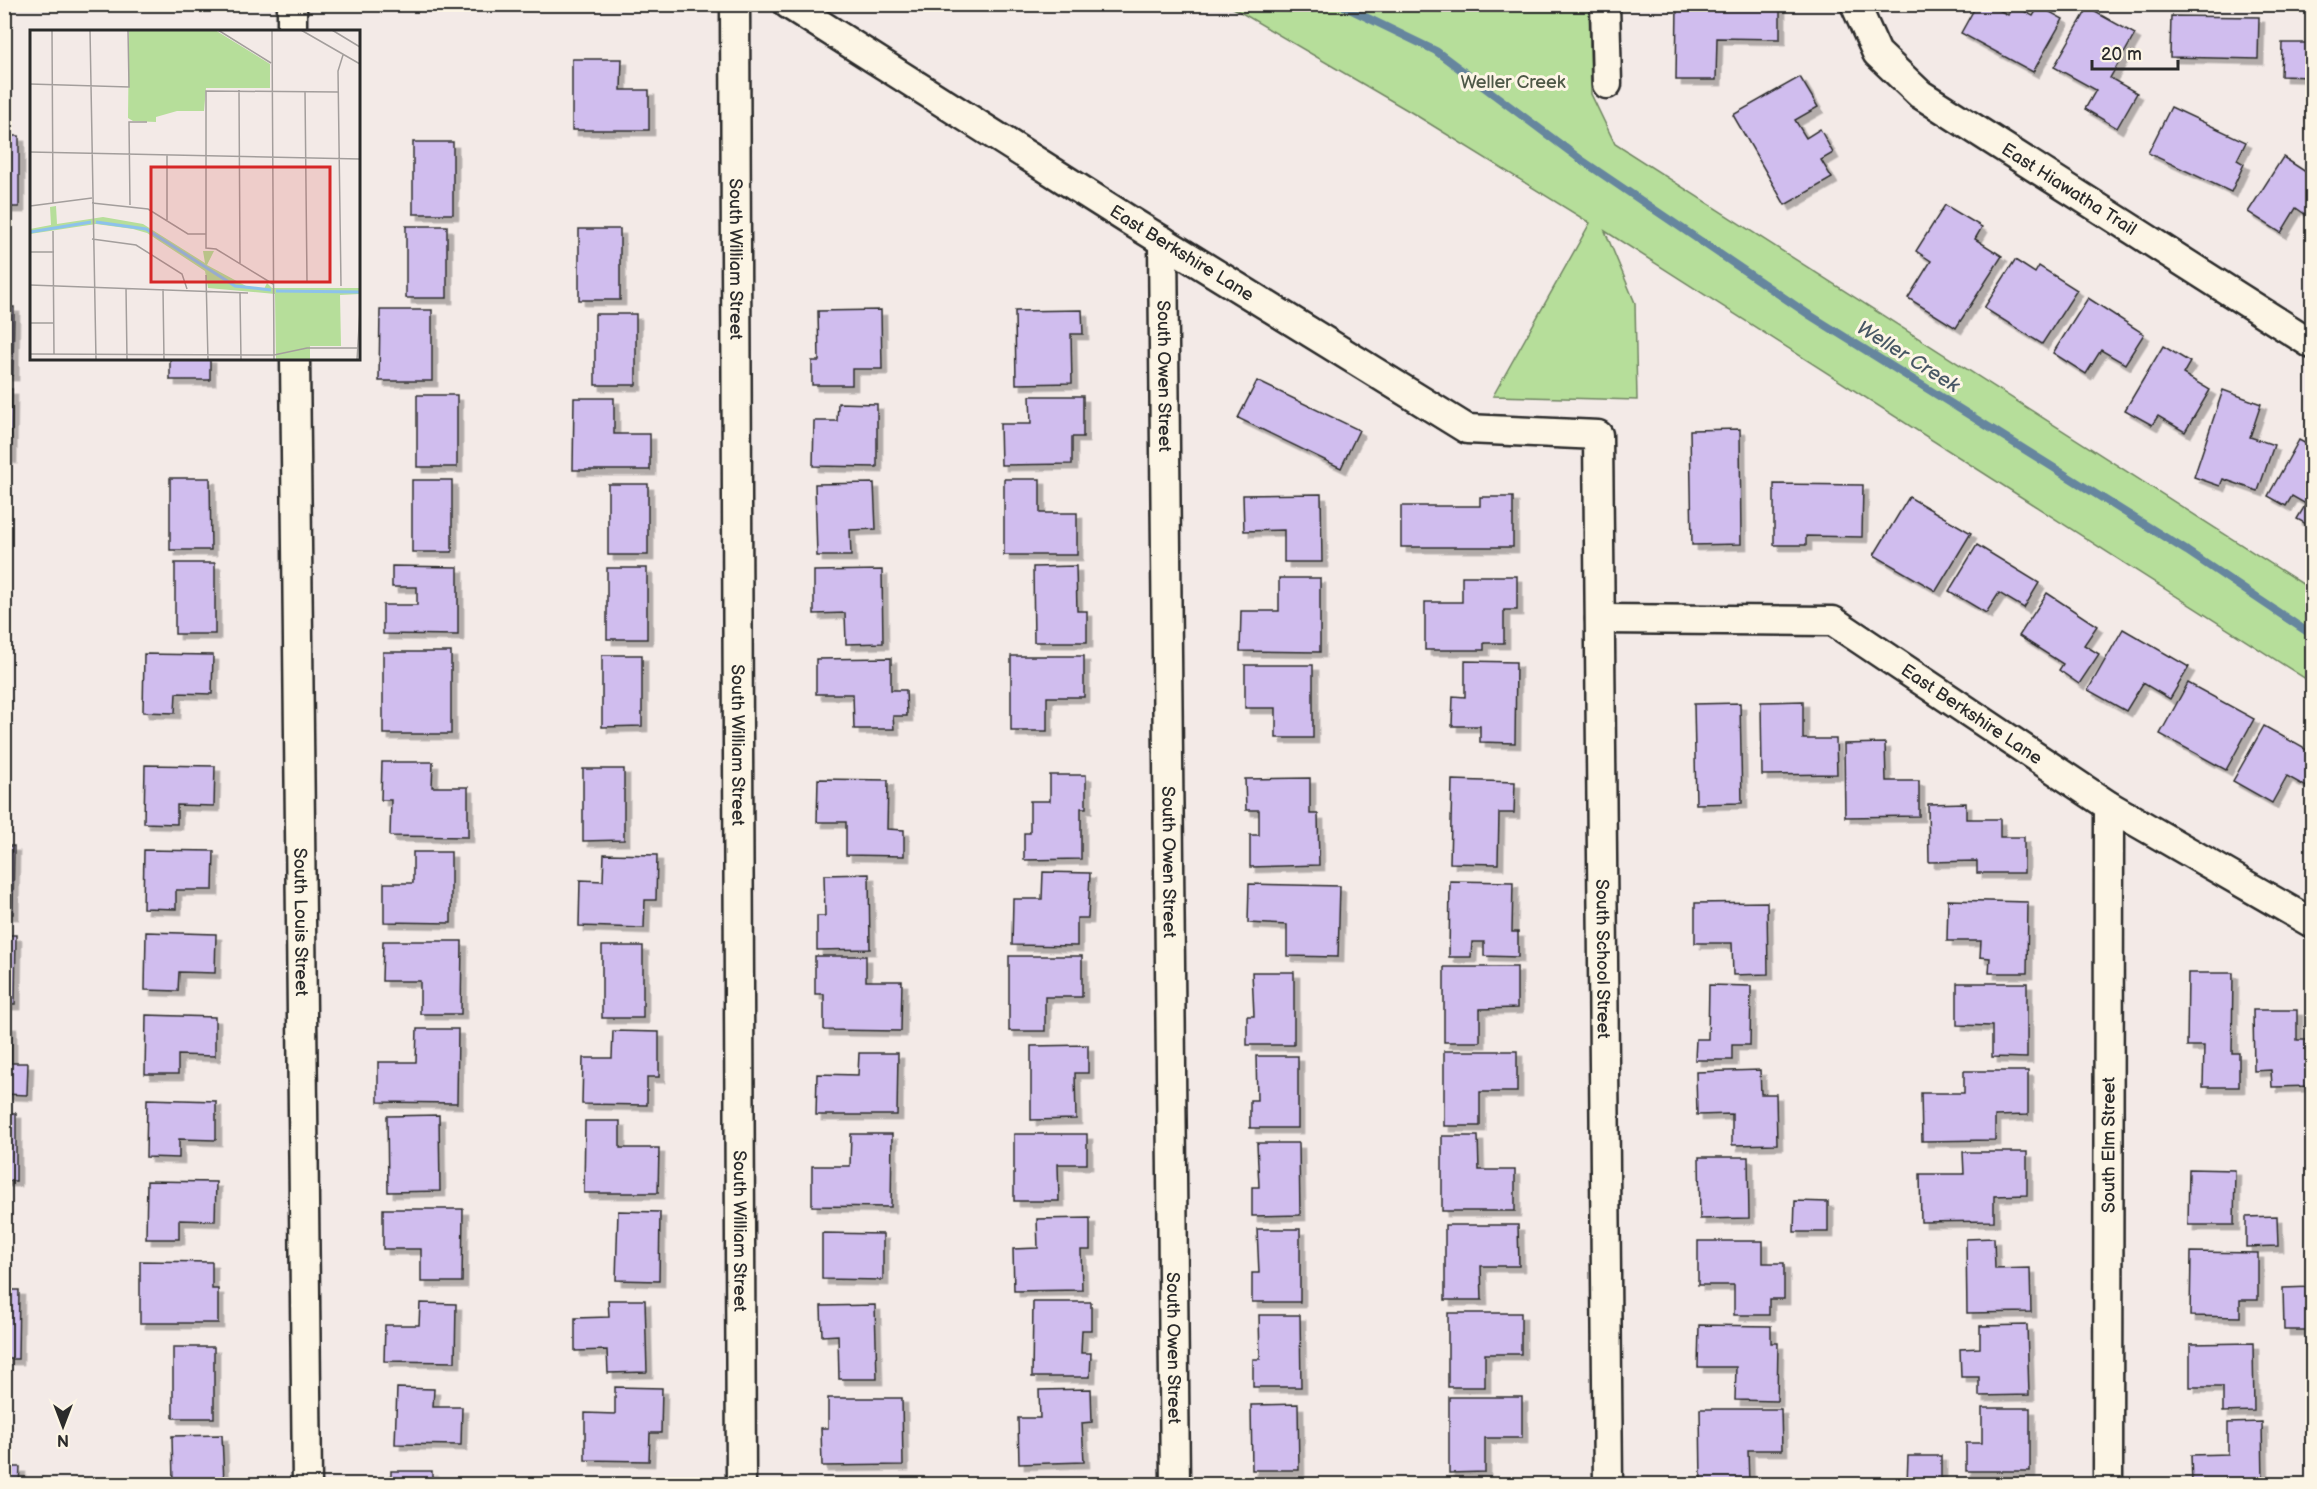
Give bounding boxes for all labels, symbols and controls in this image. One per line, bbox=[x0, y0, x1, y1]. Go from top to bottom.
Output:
inset map bbox=[30, 30, 360, 360]
scale bar bbox=[2092, 33, 2178, 71]
text: 20 m bbox=[2101, 44, 2142, 65]
park label: Weller Creek bbox=[1460, 72, 1566, 93]
street label: East Hiawatha Trail bbox=[1998, 138, 2140, 240]
street label: South William Street bbox=[725, 178, 747, 340]
street label: East Berkshire Lane bbox=[1106, 200, 1258, 305]
street label: South Owen Street bbox=[1153, 300, 1176, 452]
water label: Weller Creek bbox=[1852, 316, 1965, 399]
street label: East Berkshire Lane bbox=[1897, 659, 2047, 769]
street label: South William Street bbox=[727, 664, 749, 826]
street label: South Owen Street bbox=[1158, 786, 1180, 938]
street label: South Louis Street bbox=[290, 848, 312, 997]
street label: South School Street bbox=[1592, 879, 1614, 1039]
street label: South Elm Street bbox=[2098, 1076, 2119, 1213]
street label: South William Street bbox=[729, 1150, 751, 1312]
street label: South Owen Street bbox=[1162, 1272, 1185, 1424]
north arrow bbox=[33, 1396, 93, 1456]
text: N bbox=[57, 1430, 69, 1449]

